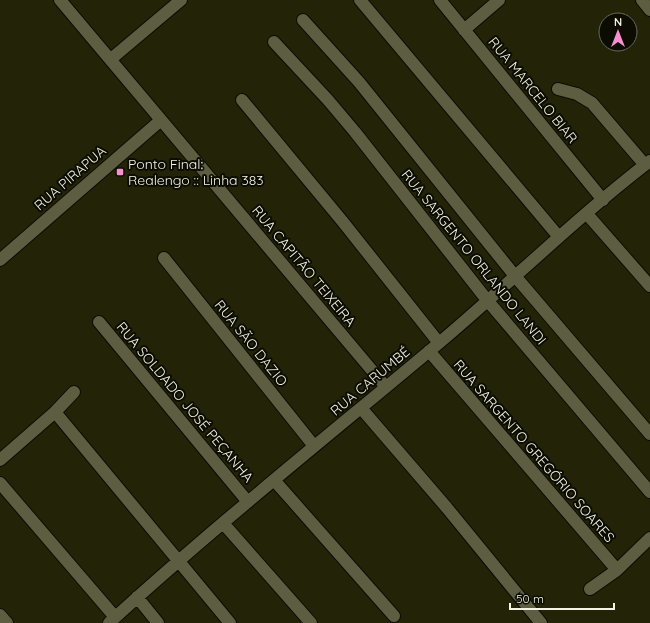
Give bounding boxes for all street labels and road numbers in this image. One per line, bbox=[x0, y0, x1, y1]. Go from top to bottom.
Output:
street label: RUA MARCELO BIAR bbox=[484, 33, 582, 147]
street label: RUA PIRAPUA bbox=[30, 142, 110, 214]
street label: RUA SARGENTO ORLANDO LANDI bbox=[398, 166, 550, 348]
street label: RUA CAPITÃO TEIXEIRA bbox=[248, 202, 360, 330]
street label: RUA SÃO DAZIO bbox=[211, 296, 291, 390]
street label: RUA SOLDADO JOSÉ PEÇANHA bbox=[113, 318, 257, 486]
street label: RUA CARUMBÉ bbox=[327, 343, 413, 419]
street label: RUA SARGENTO GREGÓRIO SOARES bbox=[450, 356, 618, 546]

